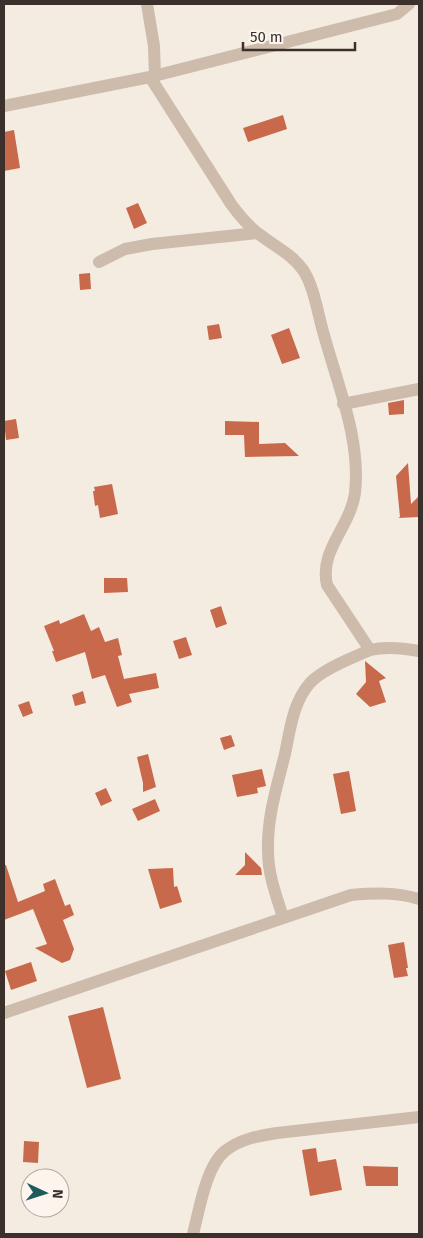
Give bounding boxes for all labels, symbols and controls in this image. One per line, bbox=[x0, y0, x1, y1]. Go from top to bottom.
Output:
scale bar bbox=[243, 20, 356, 52]
text: 50 m bbox=[250, 28, 283, 46]
north arrow bbox=[20, 1168, 70, 1218]
text: N bbox=[49, 1189, 66, 1199]

